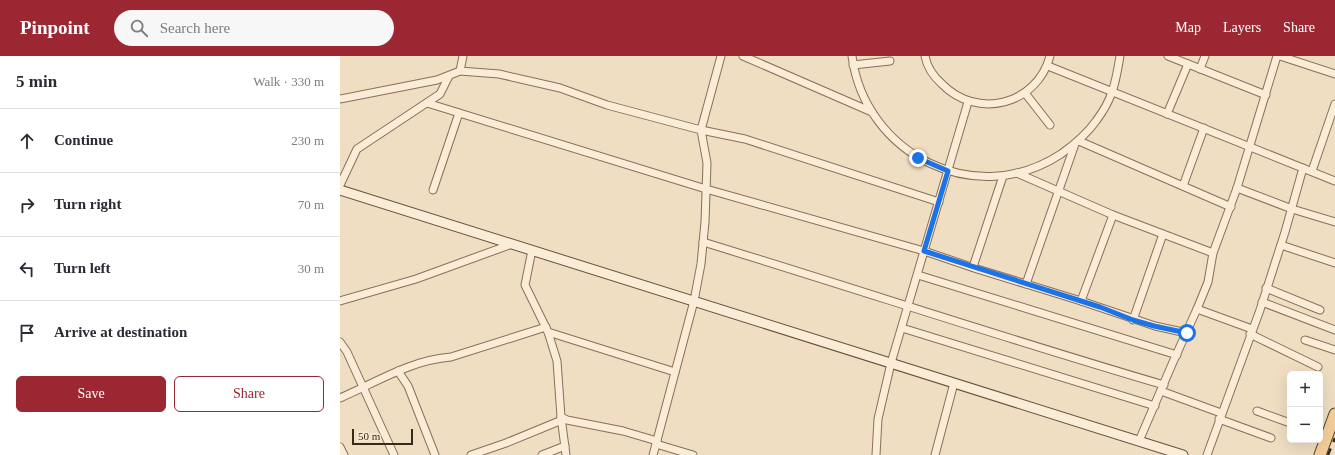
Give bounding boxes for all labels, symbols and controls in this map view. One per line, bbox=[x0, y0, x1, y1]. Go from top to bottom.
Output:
search box bbox=[114, 10, 394, 46]
text: Pinpoint bbox=[20, 17, 90, 38]
icon: search bbox=[128, 17, 150, 39]
text: Search here bbox=[160, 20, 230, 36]
text: Map bbox=[1175, 20, 1201, 35]
text: Layers bbox=[1223, 20, 1261, 35]
text: Share bbox=[1283, 20, 1315, 35]
text: 5 min bbox=[16, 72, 57, 91]
text: Walk · 330 m bbox=[253, 74, 324, 89]
icon: ahead bbox=[16, 130, 38, 152]
text: Continue bbox=[54, 132, 113, 148]
text: 230 m bbox=[291, 133, 324, 148]
route end bbox=[909, 149, 927, 167]
icon: right bbox=[16, 194, 38, 216]
text: Turn right bbox=[54, 196, 121, 212]
text: 70 m bbox=[298, 197, 324, 212]
icon: left bbox=[16, 258, 38, 280]
text: Turn left bbox=[54, 260, 111, 276]
text: 30 m bbox=[298, 261, 324, 276]
icon: arrive bbox=[16, 322, 38, 344]
text: Arrive at destination bbox=[54, 324, 187, 340]
route start bbox=[1178, 324, 1196, 342]
map controls bbox=[1287, 371, 1323, 443]
button: + bbox=[1287, 371, 1323, 407]
button: Save bbox=[16, 376, 166, 412]
button: Share bbox=[174, 376, 324, 412]
button: − bbox=[1287, 407, 1323, 443]
scale bar bbox=[352, 427, 413, 446]
text: 50 m bbox=[358, 430, 380, 442]

